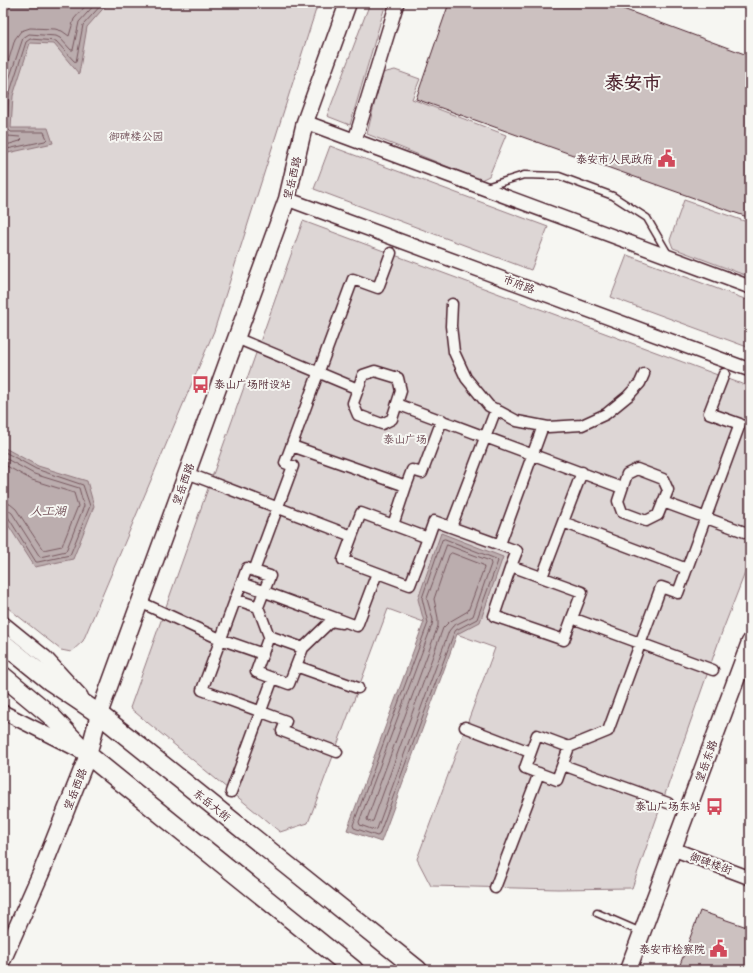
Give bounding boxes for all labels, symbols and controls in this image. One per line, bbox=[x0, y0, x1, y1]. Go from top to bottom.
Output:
district label: 泰安市 bbox=[604, 66, 662, 99]
park label: 御碑楼公园 bbox=[109, 127, 164, 146]
public building icon: 泰安市人民政府 bbox=[656, 149, 676, 169]
place label: 泰安市人民政府 bbox=[576, 150, 653, 169]
street label: 望岳西路 bbox=[278, 154, 307, 202]
street label: 市府路 bbox=[500, 270, 538, 299]
bus stop icon: 泰山广场附设站 bbox=[191, 374, 211, 394]
place label: 泰山广场附设站 bbox=[214, 375, 291, 394]
park label: 泰山广场 bbox=[383, 430, 427, 449]
street label: 望岳西路 bbox=[167, 460, 200, 508]
water label: 人工湖 bbox=[30, 500, 67, 522]
street label: 望岳东路 bbox=[690, 737, 723, 785]
street label: 望岳西路 bbox=[58, 765, 93, 813]
street label: 东岳大街 bbox=[189, 784, 236, 827]
bus stop icon: 泰山广场东站 bbox=[704, 796, 724, 816]
place label: 泰山广场东站 bbox=[635, 797, 701, 816]
street label: 御碑楼街 bbox=[687, 847, 736, 880]
public building icon: 泰安市检察院 bbox=[708, 939, 728, 959]
place label: 泰安市检察院 bbox=[639, 940, 705, 959]

